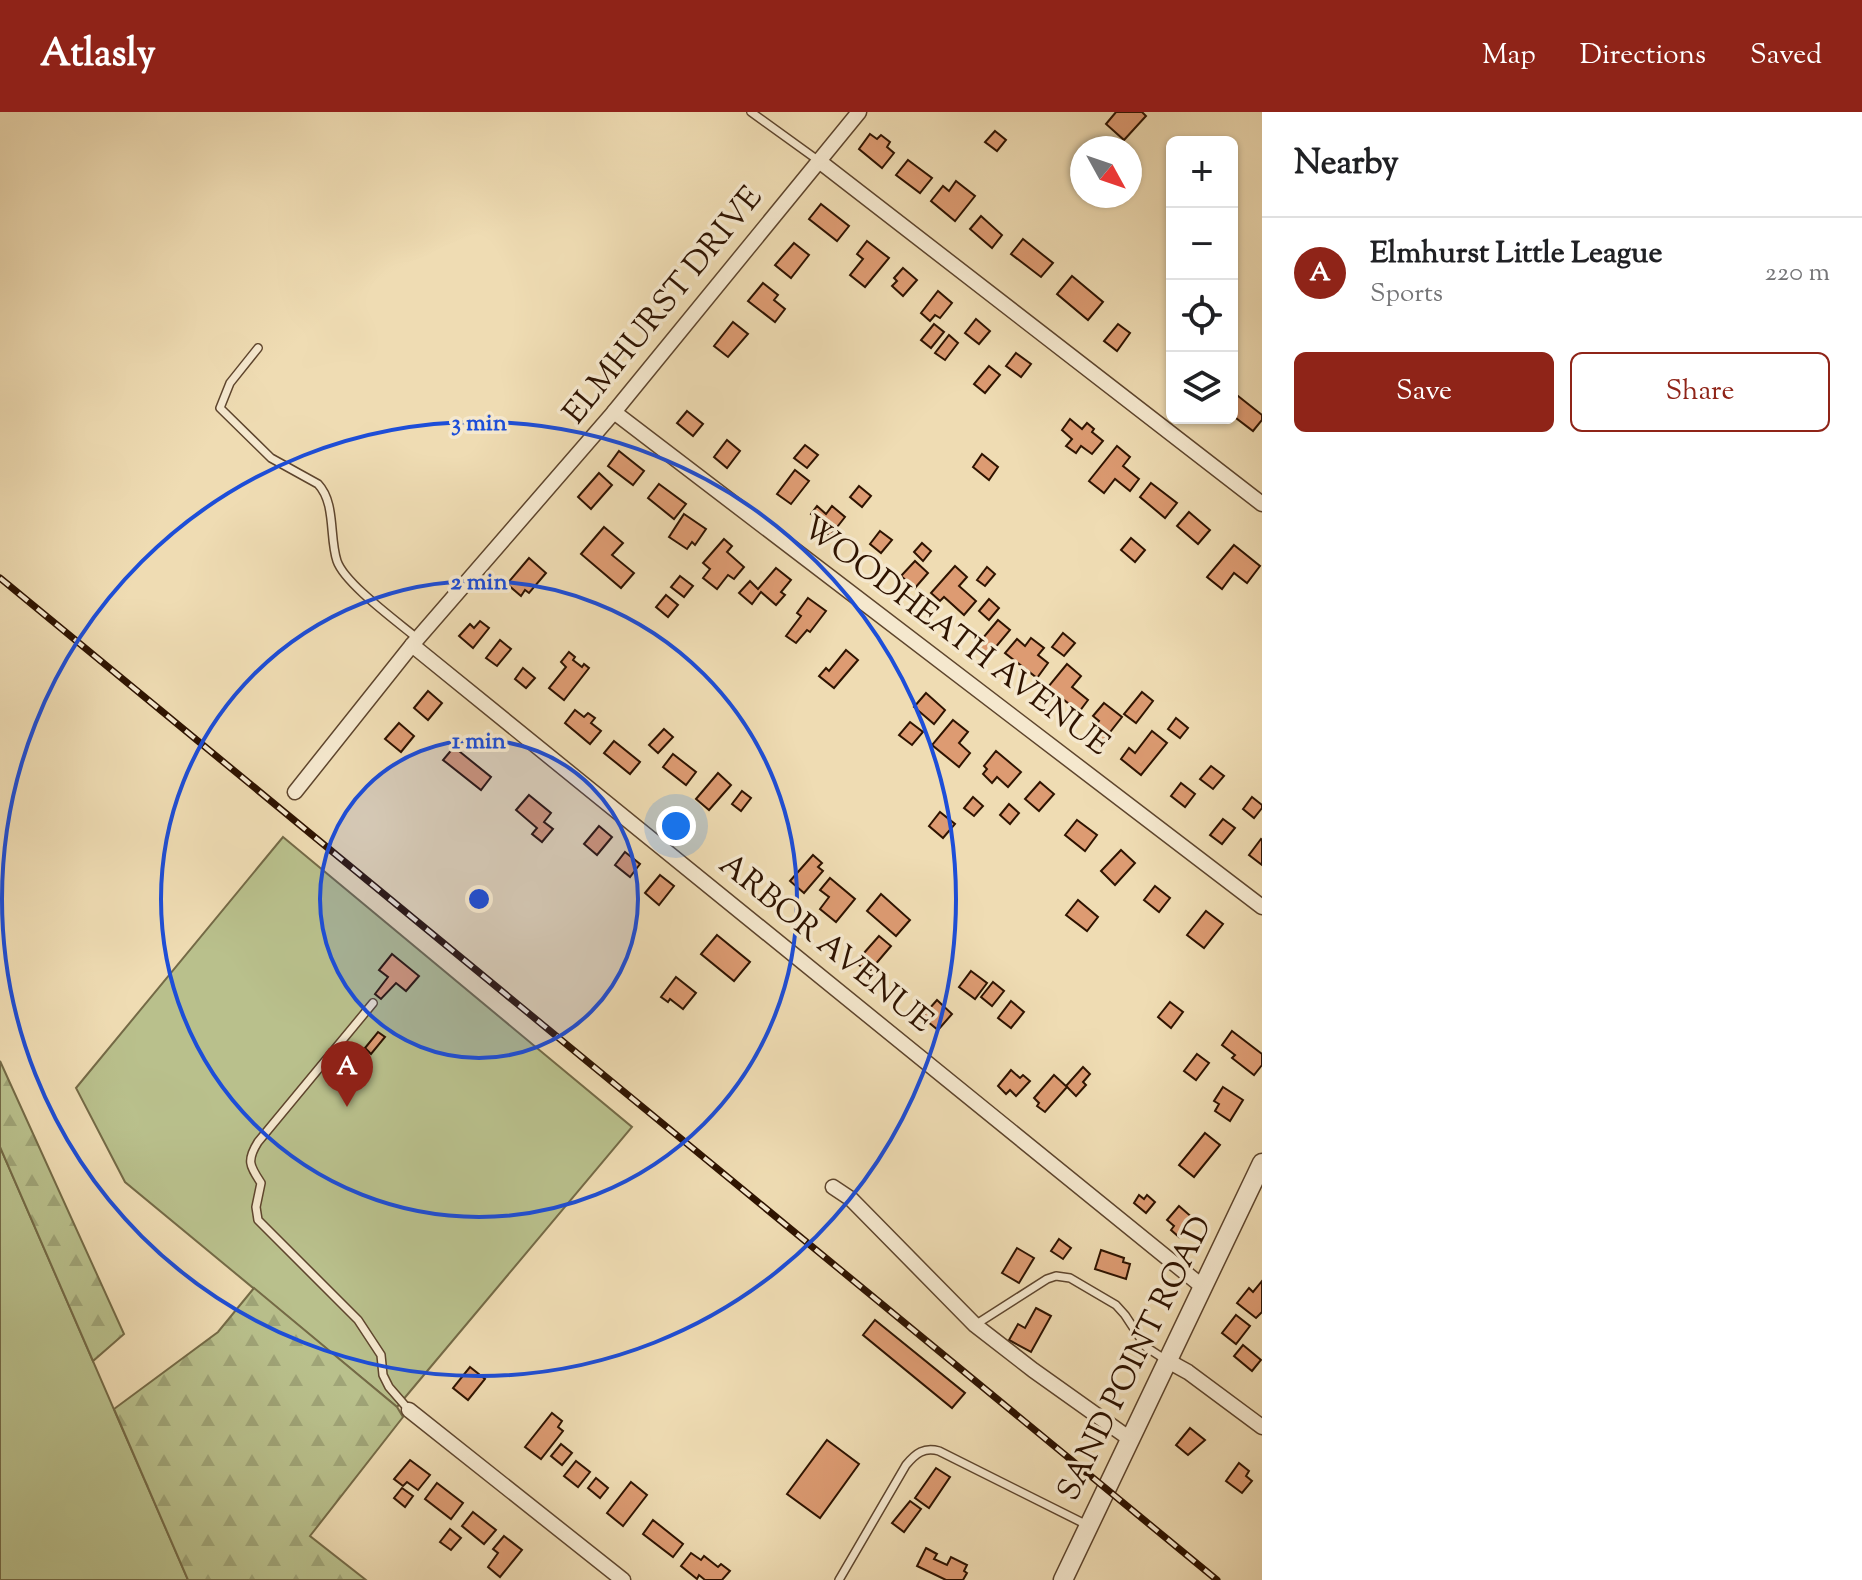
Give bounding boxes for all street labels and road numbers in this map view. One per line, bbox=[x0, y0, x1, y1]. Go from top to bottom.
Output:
street label: ELMHURST DRIVE bbox=[554, 177, 774, 435]
street label: WOODHEATH AVENUE bbox=[792, 506, 1118, 768]
street label: ARBOR AVENUE bbox=[708, 843, 942, 1045]
street label: SAND POINT ROAD bbox=[1047, 1209, 1225, 1509]

